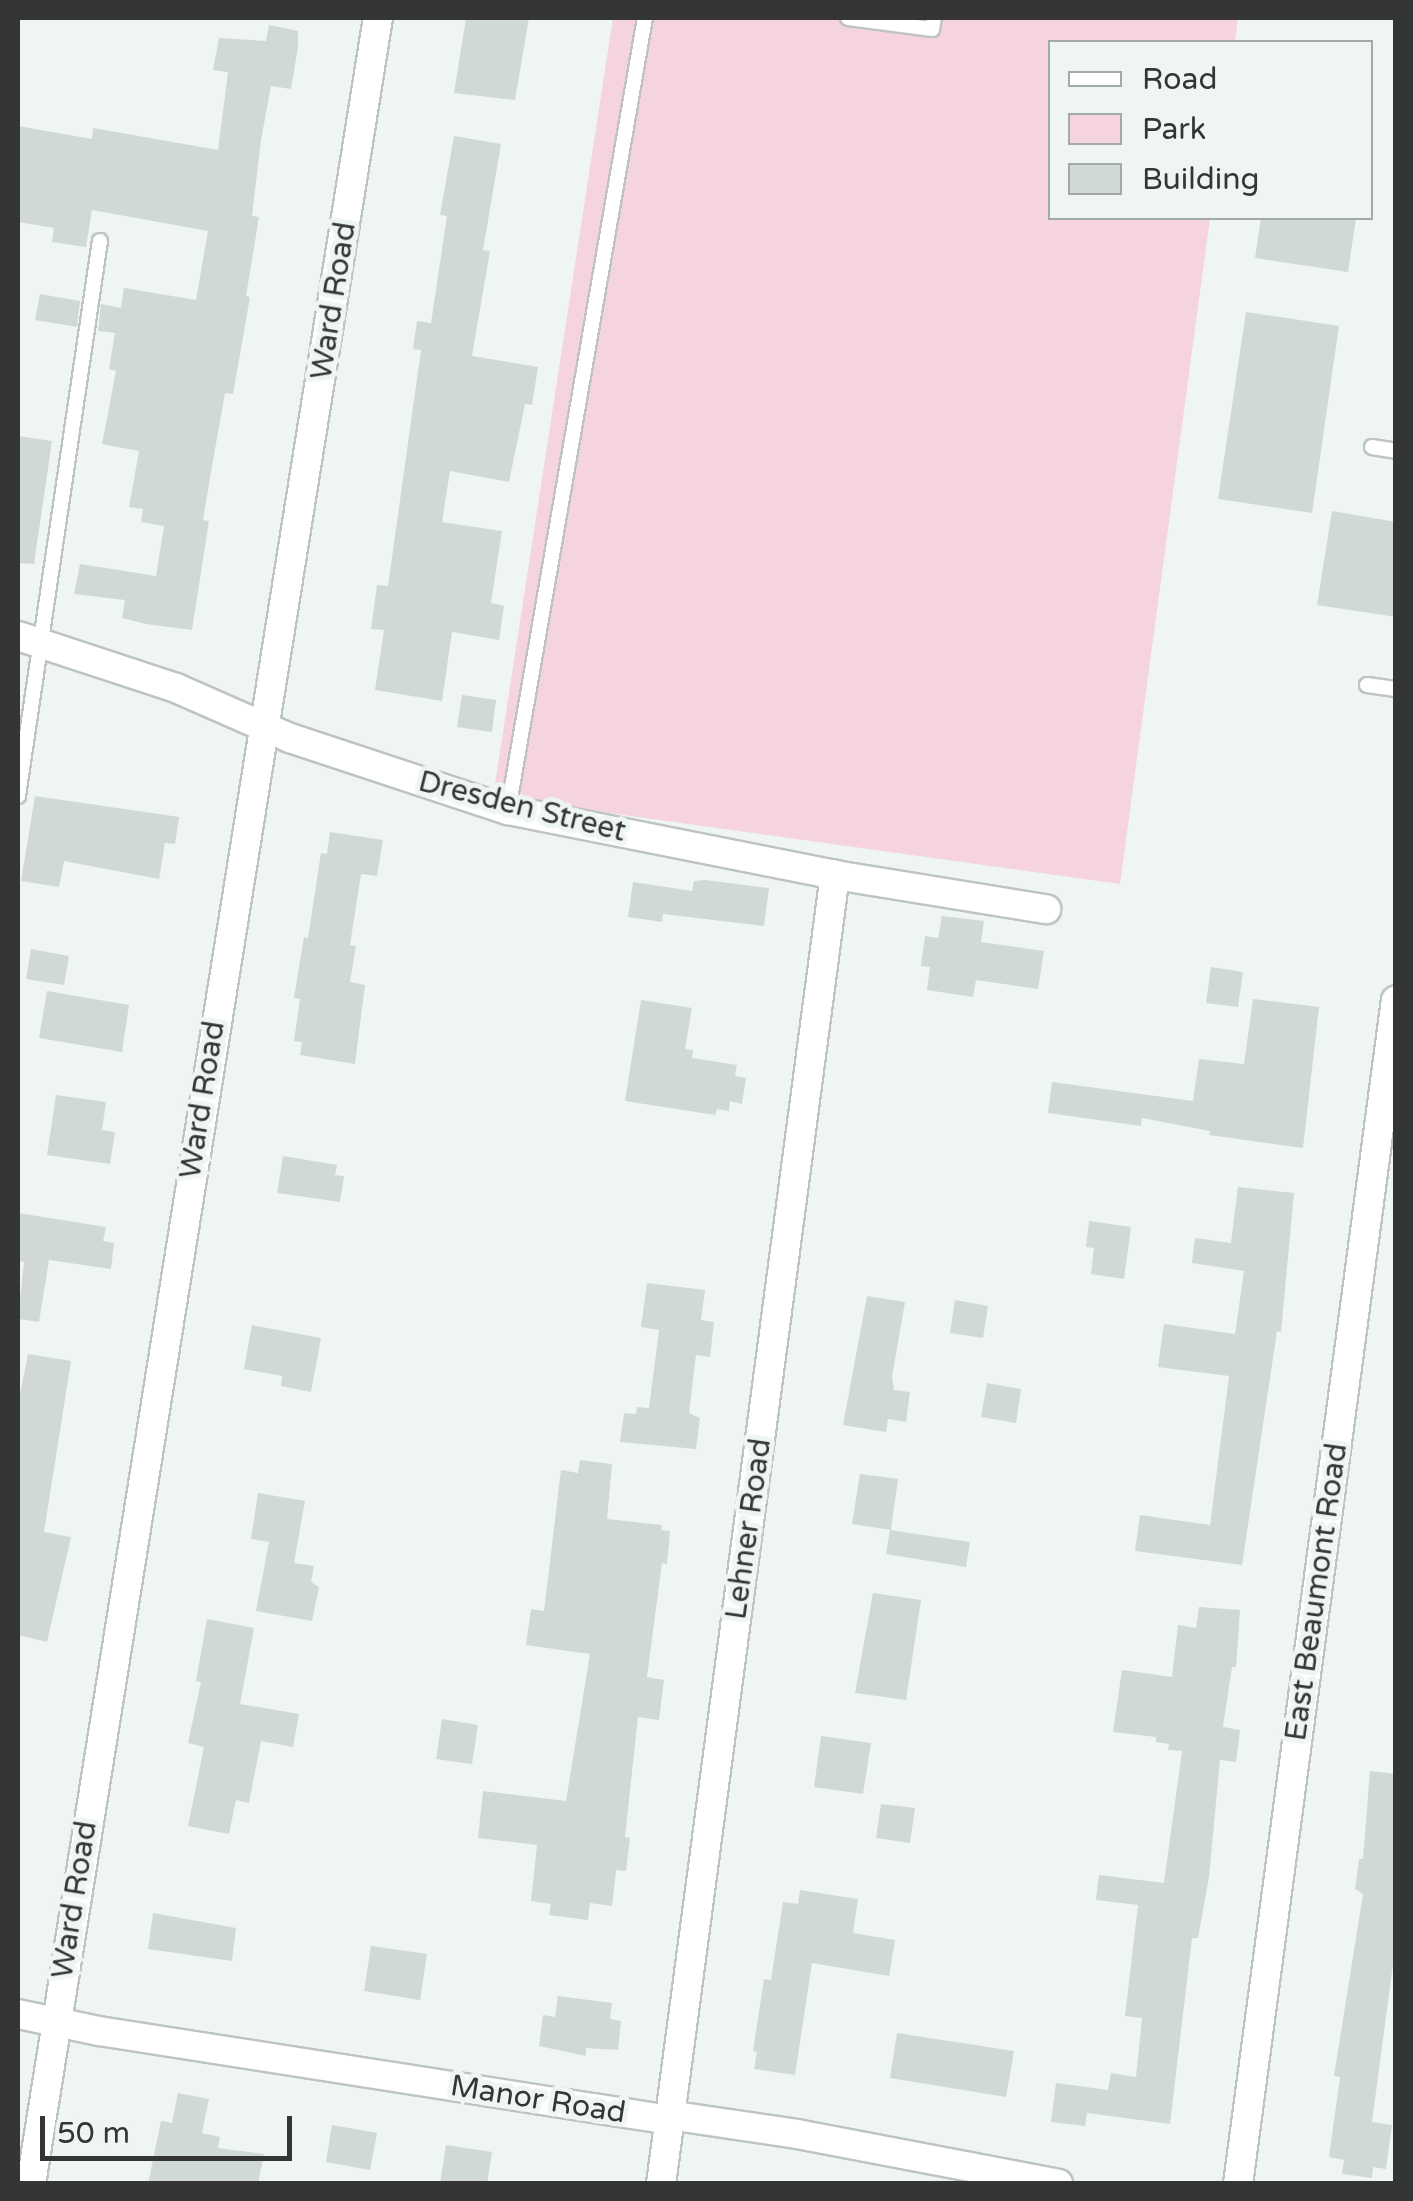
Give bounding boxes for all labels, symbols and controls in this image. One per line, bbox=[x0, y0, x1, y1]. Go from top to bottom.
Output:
legend bbox=[1048, 40, 1373, 220]
text: Road bbox=[1142, 61, 1217, 98]
text: Park bbox=[1142, 111, 1206, 148]
text: Building bbox=[1142, 161, 1259, 198]
street label: Ward Road bbox=[304, 220, 364, 382]
street label: Dresden Street bbox=[415, 764, 629, 850]
street label: Ward Road bbox=[173, 1019, 233, 1181]
street label: Lehner Road bbox=[718, 1436, 780, 1622]
street label: East Beaumont Road bbox=[1278, 1441, 1356, 1743]
street label: Ward Road bbox=[45, 1819, 105, 1981]
street label: Manor Road bbox=[448, 2068, 628, 2132]
scale bar bbox=[45, 2096, 298, 2158]
text: 50 m bbox=[57, 2115, 130, 2152]

